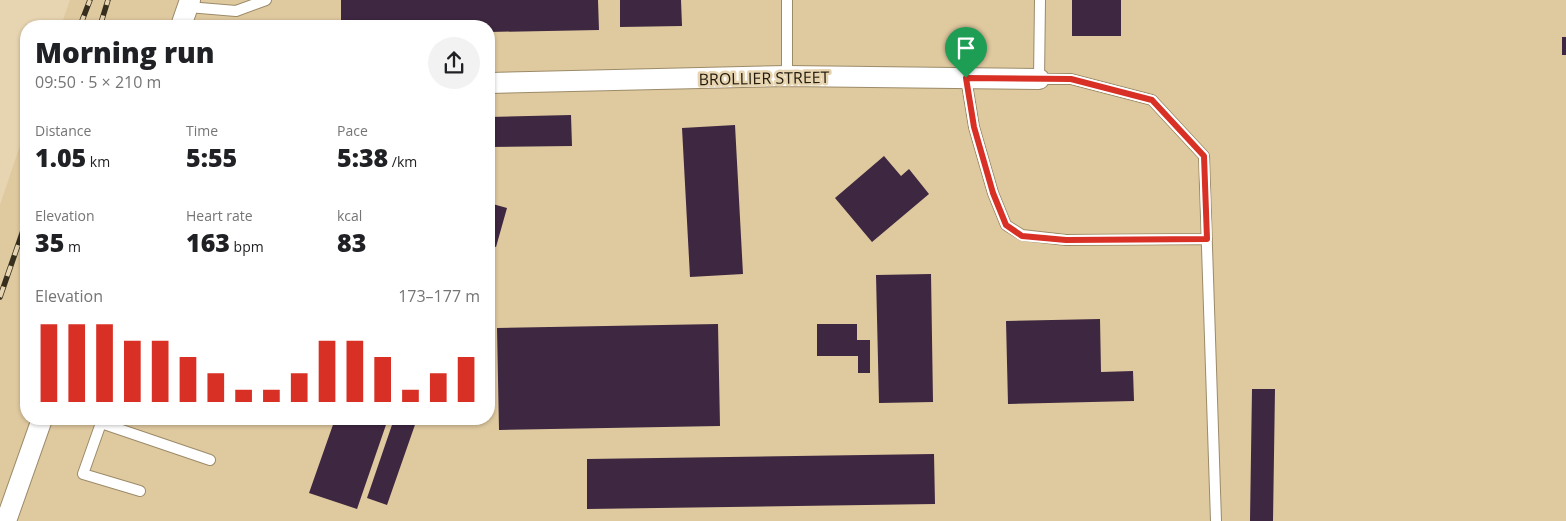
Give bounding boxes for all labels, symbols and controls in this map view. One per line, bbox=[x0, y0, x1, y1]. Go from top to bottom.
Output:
pin bbox=[945, 27, 987, 78]
text: Morning run bbox=[35, 33, 215, 71]
icon: arrive bbox=[952, 34, 980, 62]
button: share bbox=[428, 37, 480, 89]
street label: BROLLIER STREET bbox=[698, 66, 830, 90]
text: 09:50 · 5 × 210 m bbox=[35, 71, 161, 93]
text: Distance bbox=[35, 121, 91, 140]
text: Time bbox=[186, 121, 218, 140]
text: Pace bbox=[337, 121, 368, 140]
text: 1.05 bbox=[35, 140, 86, 174]
text: 5:55 bbox=[186, 140, 237, 174]
text: 5:38 bbox=[337, 140, 388, 174]
text: km bbox=[86, 152, 110, 171]
text: /km bbox=[388, 152, 417, 171]
text: Elevation bbox=[35, 206, 94, 225]
text: Heart rate bbox=[186, 206, 253, 225]
text: kcal bbox=[337, 206, 362, 225]
text: 35 bbox=[35, 225, 64, 259]
text: 163 bbox=[186, 225, 230, 259]
text: 83 bbox=[337, 225, 366, 259]
text: m bbox=[64, 237, 81, 256]
text: bpm bbox=[230, 237, 264, 256]
text: Elevation bbox=[35, 285, 103, 307]
text: 173–177 m bbox=[398, 285, 480, 307]

